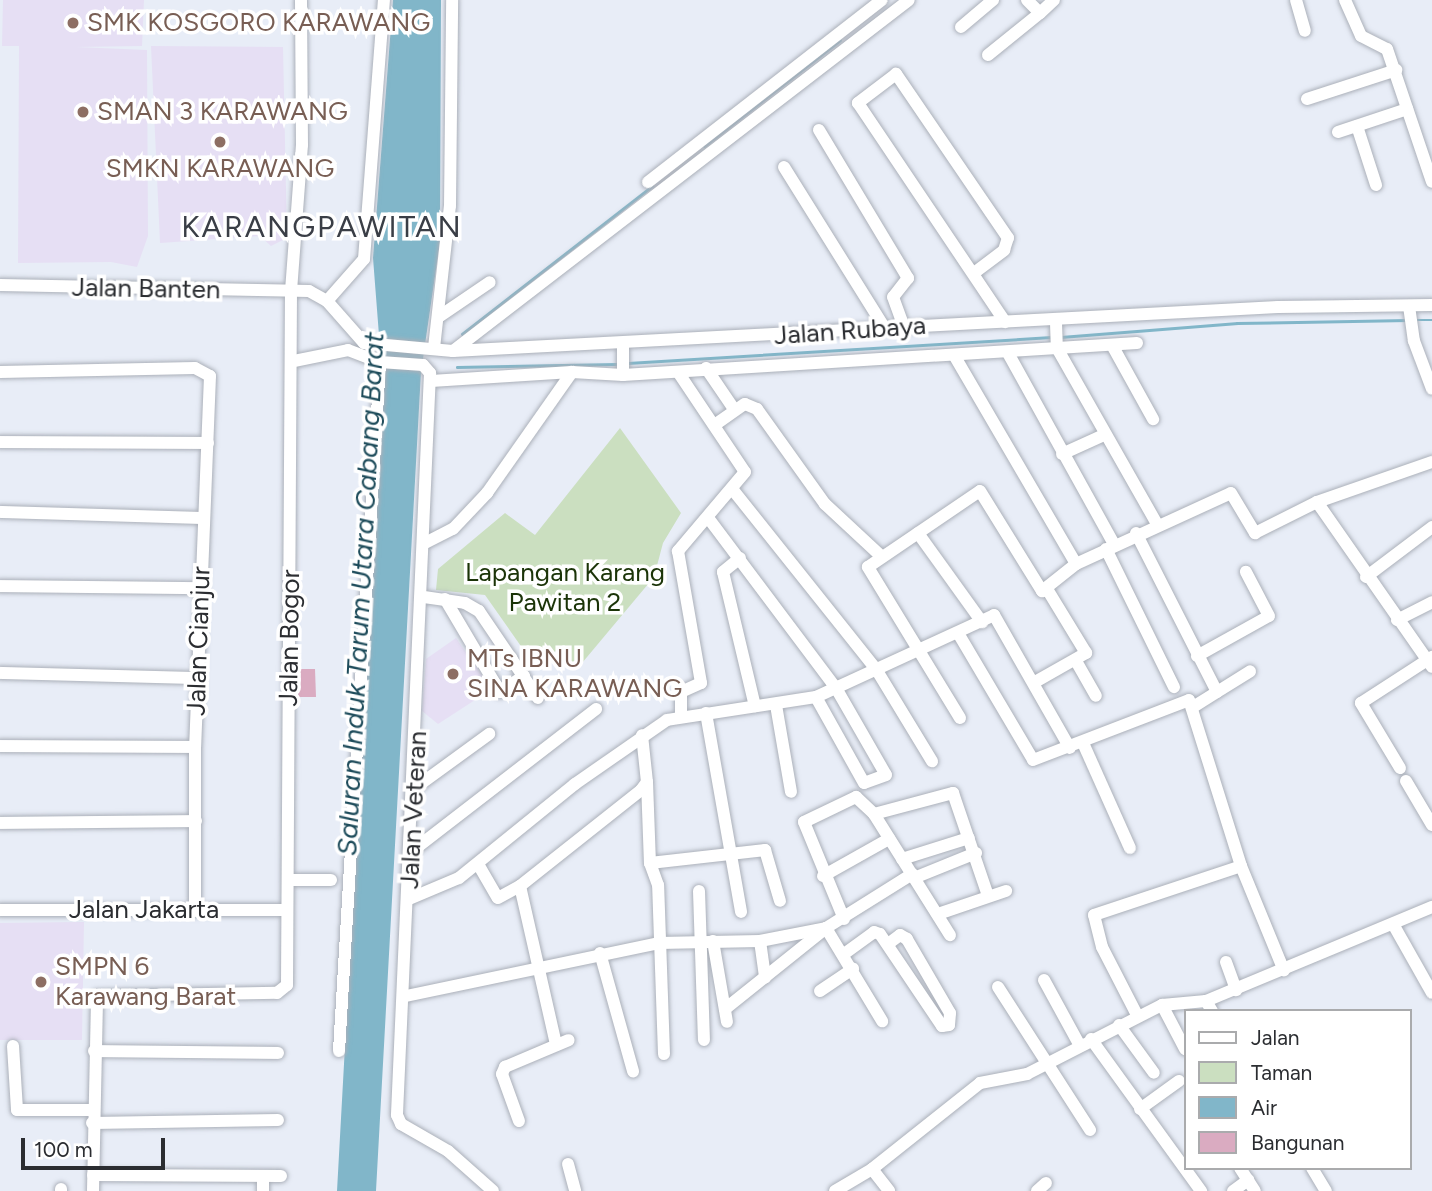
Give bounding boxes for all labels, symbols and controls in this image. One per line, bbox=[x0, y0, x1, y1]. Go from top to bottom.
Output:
place label: SMK KOSGORO KARAWANG bbox=[87, 7, 430, 39]
marker: SMK KOSGORO KARAWANG bbox=[65, 15, 81, 31]
place label: SMAN 3 KARAWANG bbox=[97, 96, 348, 128]
marker: SMAN 3 KARAWANG bbox=[75, 104, 91, 120]
marker: SMKN KARAWANG bbox=[212, 134, 228, 150]
place label: SMKN KARAWANG bbox=[106, 153, 334, 185]
district label: KARANGPAWITAN bbox=[183, 209, 461, 245]
street label: Jalan Banten bbox=[71, 272, 221, 306]
street label: Jalan Rubaya bbox=[773, 310, 927, 352]
water label: Saluran Induk Tarum Utara Cabang Barat bbox=[329, 331, 391, 857]
park label: Lapangan Karang Pawitan 2 bbox=[465, 557, 665, 618]
street label: Jalan Cianjur bbox=[181, 566, 217, 716]
street label: Jalan Bogor bbox=[273, 569, 307, 707]
place label: MTs IBNU SINA KARAWANG bbox=[467, 643, 682, 704]
marker: MTs IBNU SINA KARAWANG bbox=[445, 666, 461, 682]
street label: Jalan Veteran bbox=[394, 730, 434, 890]
street label: Jalan Jakarta bbox=[69, 894, 219, 926]
place label: SMPN 6 Karawang Barat bbox=[55, 951, 236, 1012]
marker: SMPN 6 Karawang Barat bbox=[33, 974, 49, 990]
legend bbox=[1184, 1009, 1411, 1170]
text: Jalan bbox=[1251, 1025, 1300, 1050]
text: Taman bbox=[1251, 1060, 1312, 1085]
text: Air bbox=[1251, 1095, 1277, 1120]
scale bar bbox=[24, 1124, 168, 1168]
text: Bangunan bbox=[1251, 1130, 1344, 1155]
text: 100 m bbox=[34, 1137, 93, 1162]

